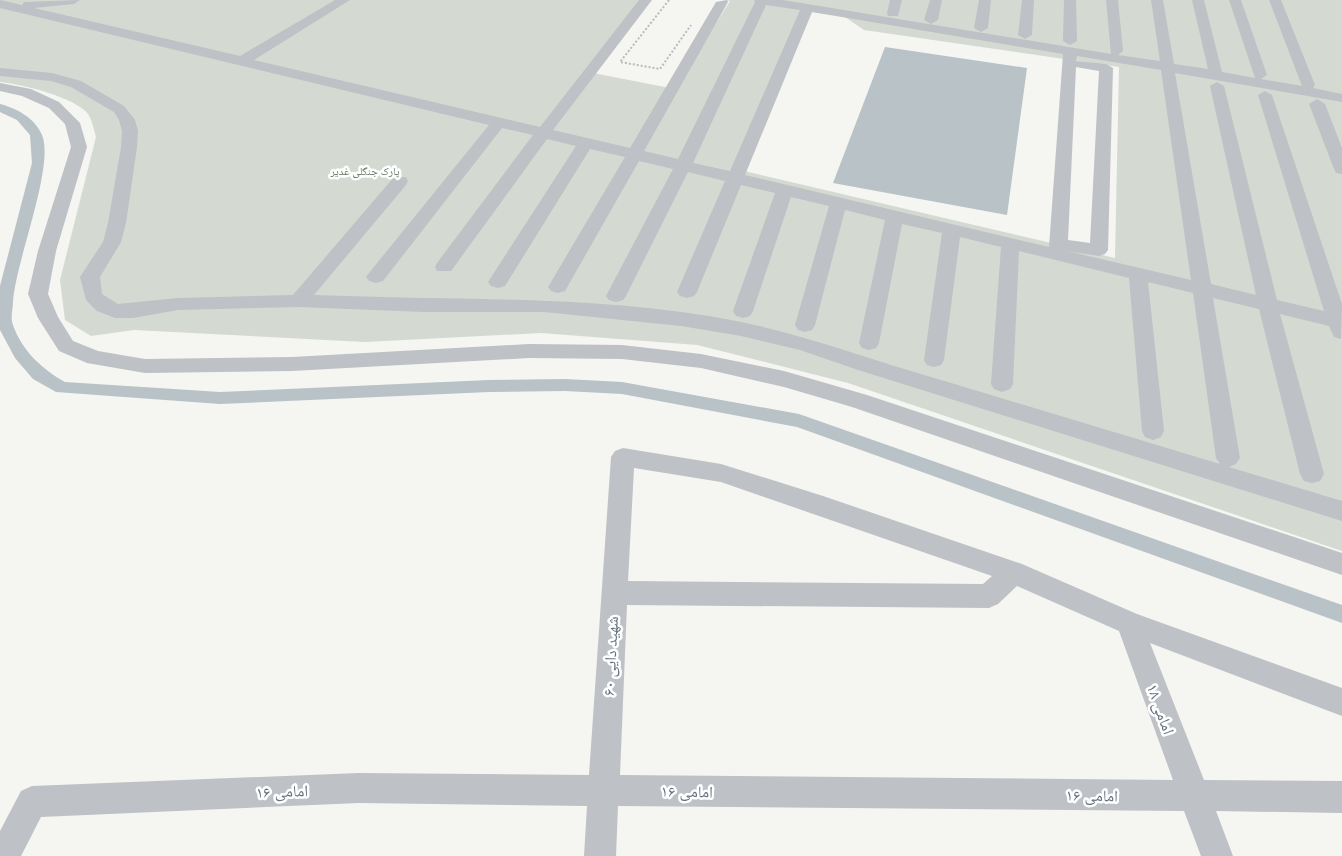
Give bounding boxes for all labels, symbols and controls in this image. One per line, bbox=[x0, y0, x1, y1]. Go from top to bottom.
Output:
park label: پارک جنگلی غدیر bbox=[329, 164, 400, 178]
street label: شهید دایی ۶۰ bbox=[598, 616, 623, 696]
street label: امامی ۱۸ bbox=[1142, 681, 1179, 737]
street label: امامی ۱۶ bbox=[256, 780, 308, 803]
street label: امامی ۱۶ bbox=[661, 781, 713, 802]
street label: امامی ۱۶ bbox=[1066, 785, 1118, 806]

